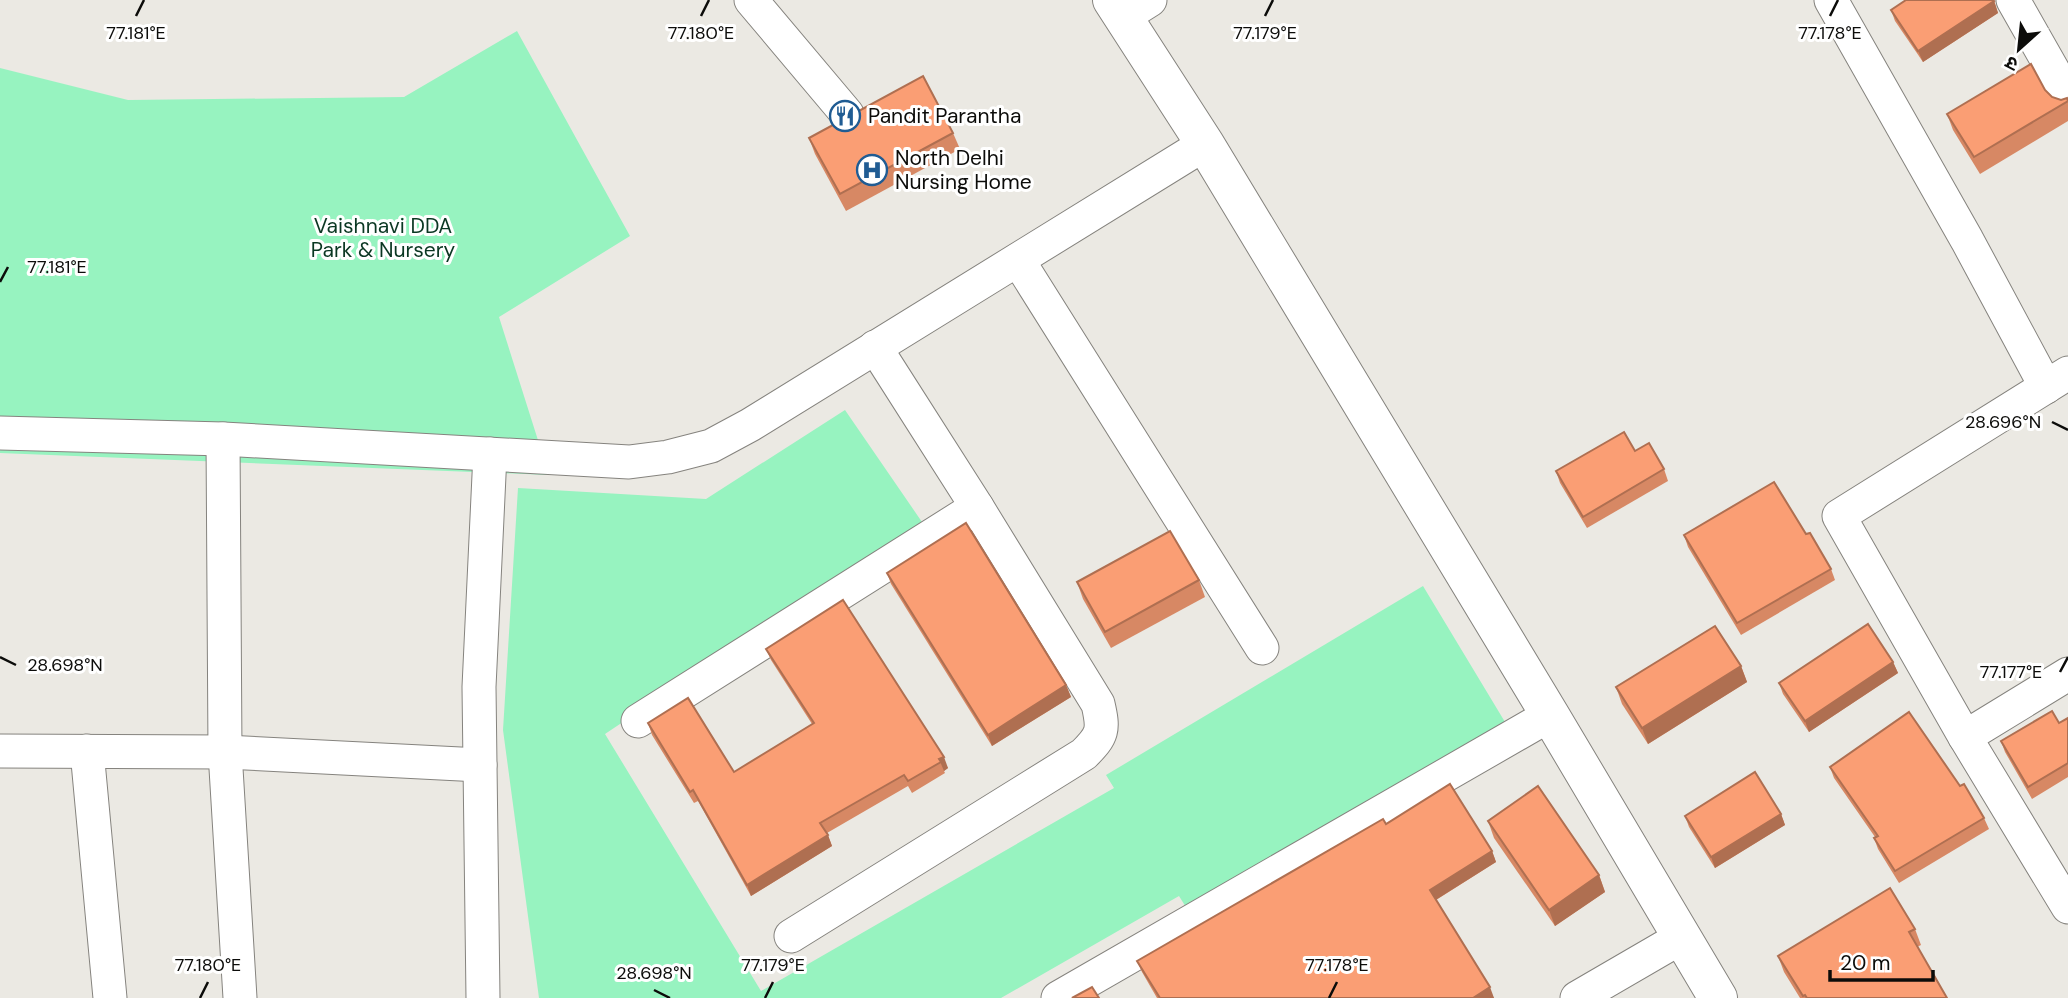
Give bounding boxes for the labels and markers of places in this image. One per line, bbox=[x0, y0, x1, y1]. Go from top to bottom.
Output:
restaurant icon: Pandit Parantha bbox=[828, 99, 862, 133]
place label: Pandit Parantha bbox=[868, 102, 1021, 130]
place label: North Delhi Nursing Home bbox=[895, 144, 1032, 196]
hospital icon: North Delhi Nursing Home bbox=[855, 153, 889, 187]

